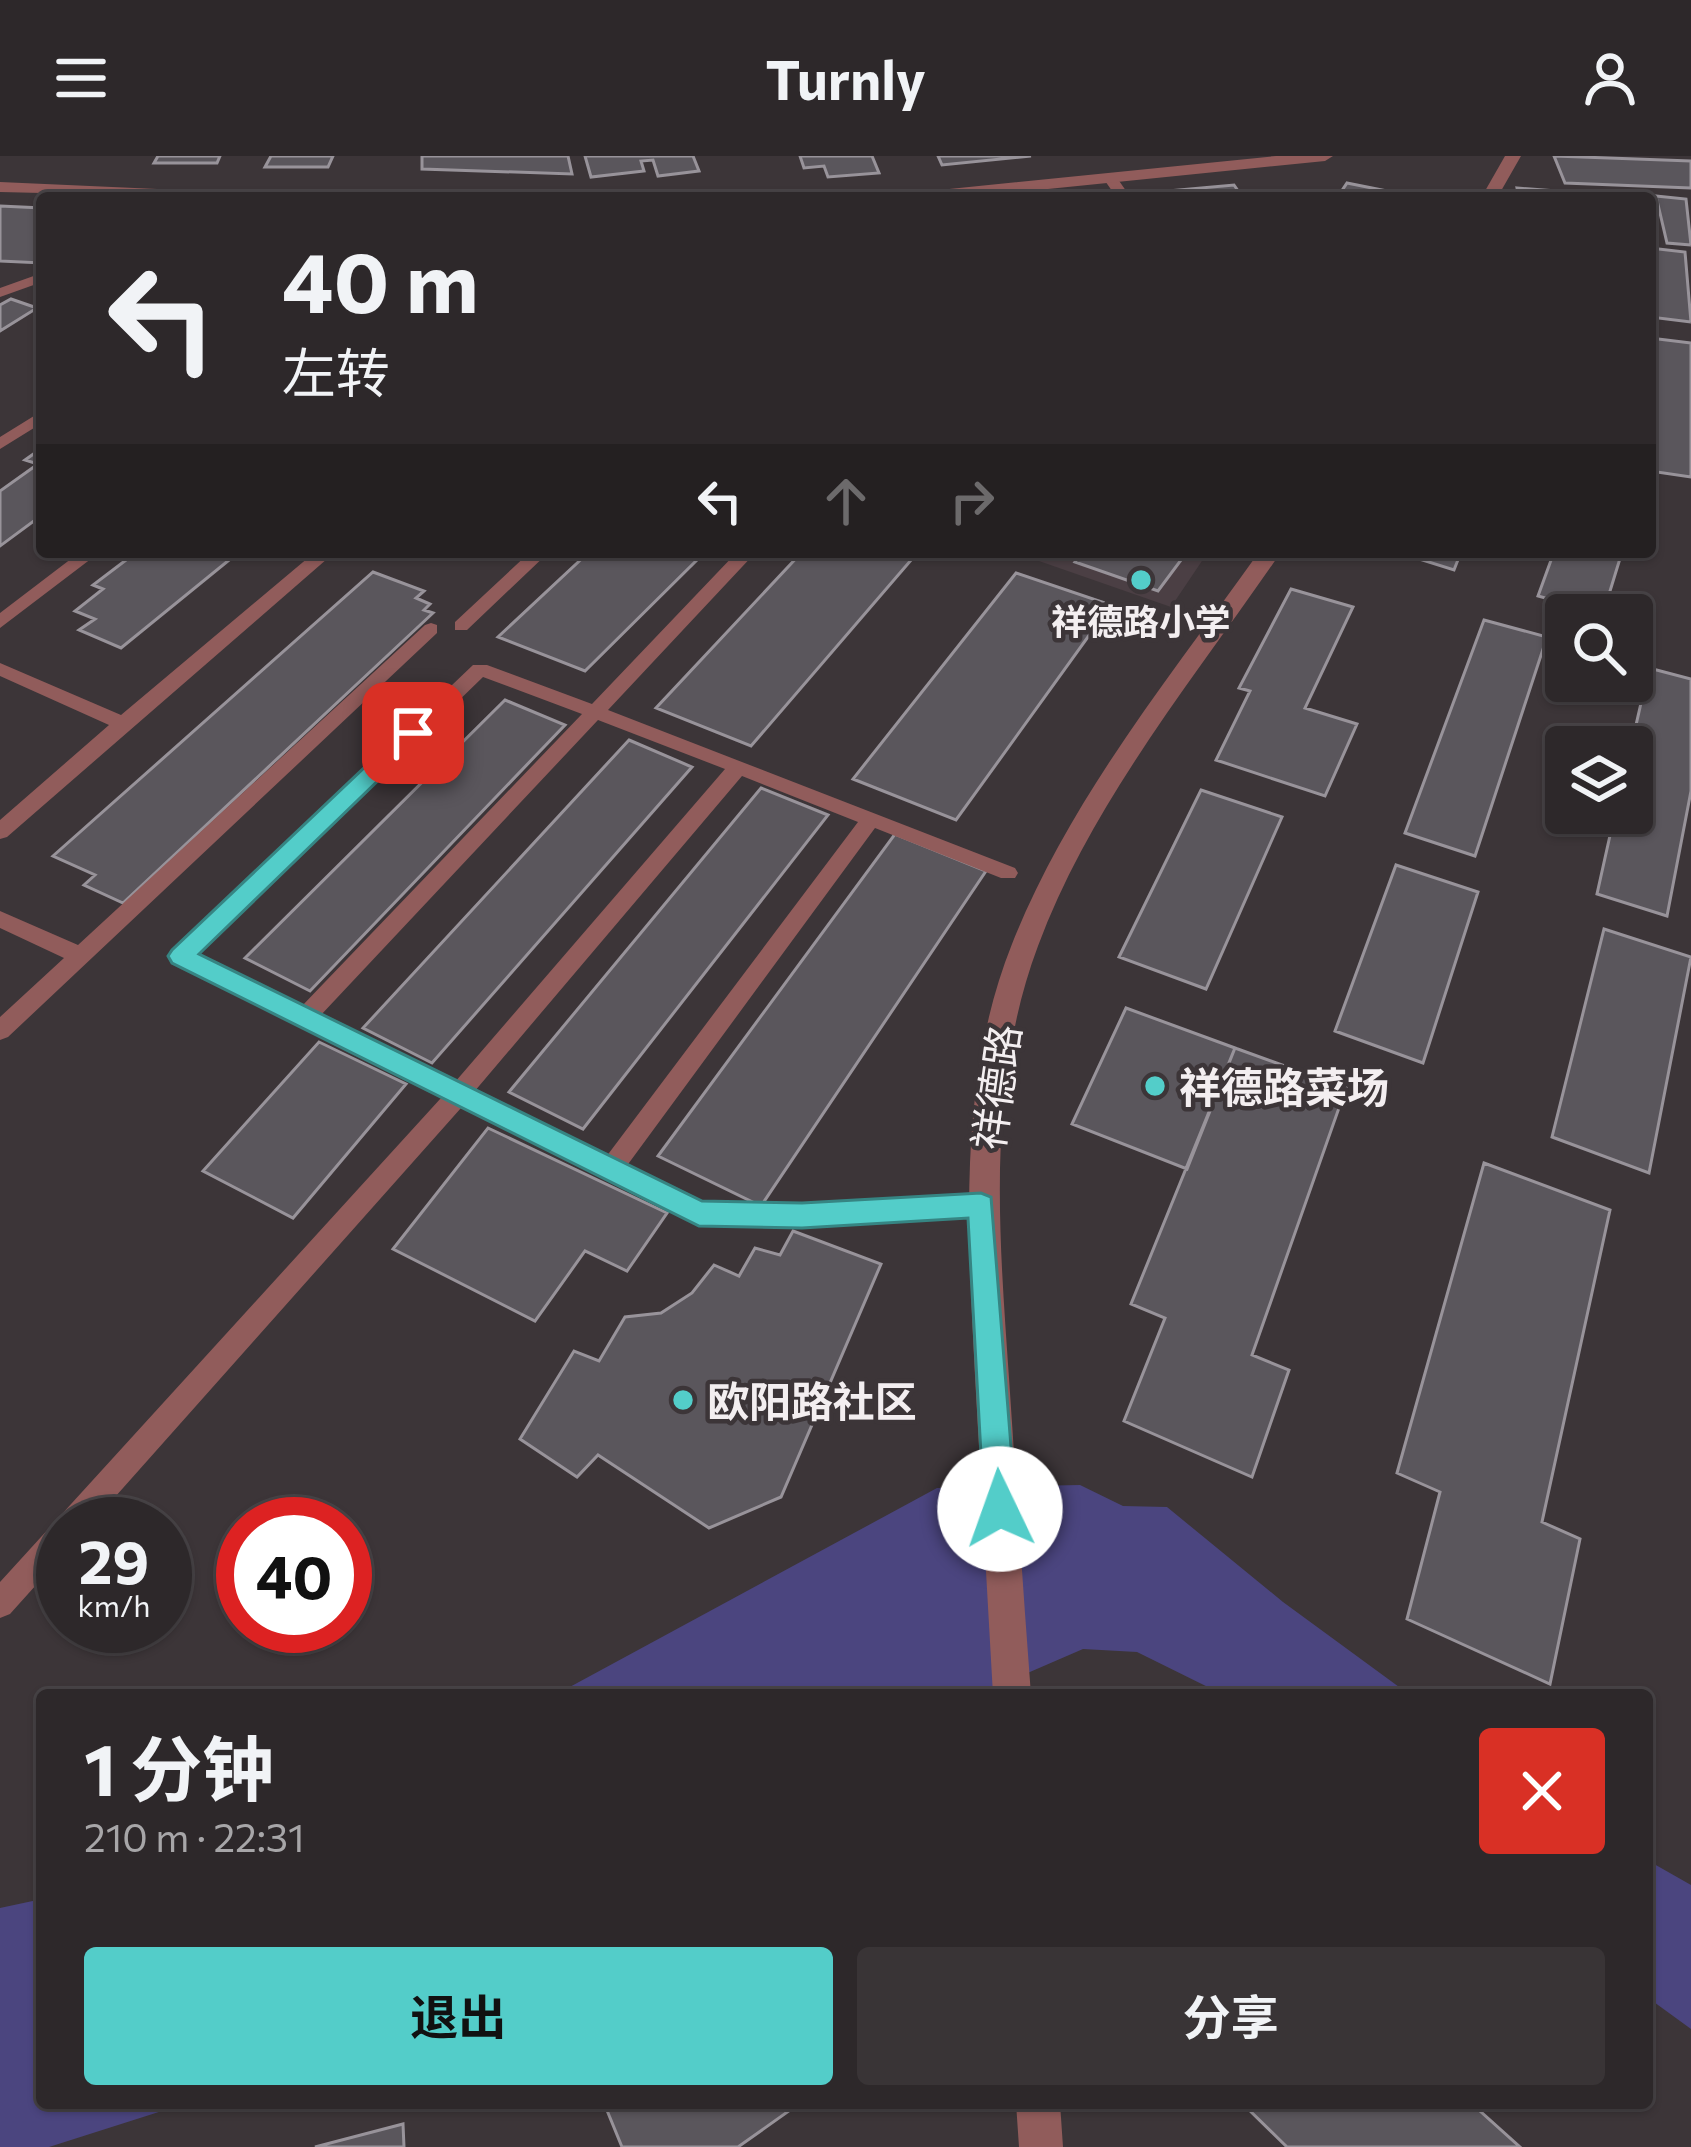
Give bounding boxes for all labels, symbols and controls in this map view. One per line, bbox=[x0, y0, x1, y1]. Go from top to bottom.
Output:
icon: menu bbox=[48, 45, 114, 111]
text: Turnly bbox=[765, 45, 926, 111]
icon: person bbox=[1577, 45, 1643, 111]
text: 40 m bbox=[282, 228, 479, 330]
icon: left bbox=[84, 240, 240, 396]
text: 左转 bbox=[282, 338, 390, 404]
icon: left bbox=[687, 468, 753, 534]
icon: ahead bbox=[813, 468, 879, 534]
icon: right bbox=[939, 468, 1005, 534]
marker: 祥德路小学 bbox=[1128, 567, 1154, 593]
map controls bbox=[1545, 594, 1653, 834]
button: search bbox=[1545, 594, 1653, 702]
place label: 祥德路小学 bbox=[1051, 598, 1231, 642]
pin bbox=[362, 682, 464, 784]
icon: arrive bbox=[380, 700, 446, 766]
button: layers bbox=[1545, 726, 1653, 834]
street label: 祥德路 bbox=[960, 1021, 1030, 1153]
place label: 祥德路菜场 bbox=[1179, 1060, 1389, 1112]
marker: 祥德路菜场 bbox=[1142, 1073, 1168, 1099]
place label: 欧阳路社区 bbox=[707, 1374, 917, 1426]
marker: 欧阳路社区 bbox=[670, 1387, 696, 1413]
position arrow bbox=[937, 1446, 1063, 1572]
speed limit sign: 40 bbox=[216, 1497, 372, 1653]
text: 29 bbox=[79, 1523, 149, 1596]
text: km/h bbox=[78, 1586, 150, 1623]
text: 1 分钟 bbox=[84, 1723, 274, 1811]
button: close bbox=[1479, 1728, 1605, 1854]
text: 210 m · 22:31 bbox=[84, 1812, 305, 1860]
button: 退出 bbox=[84, 1947, 833, 2085]
button: 分享 bbox=[857, 1947, 1605, 2085]

